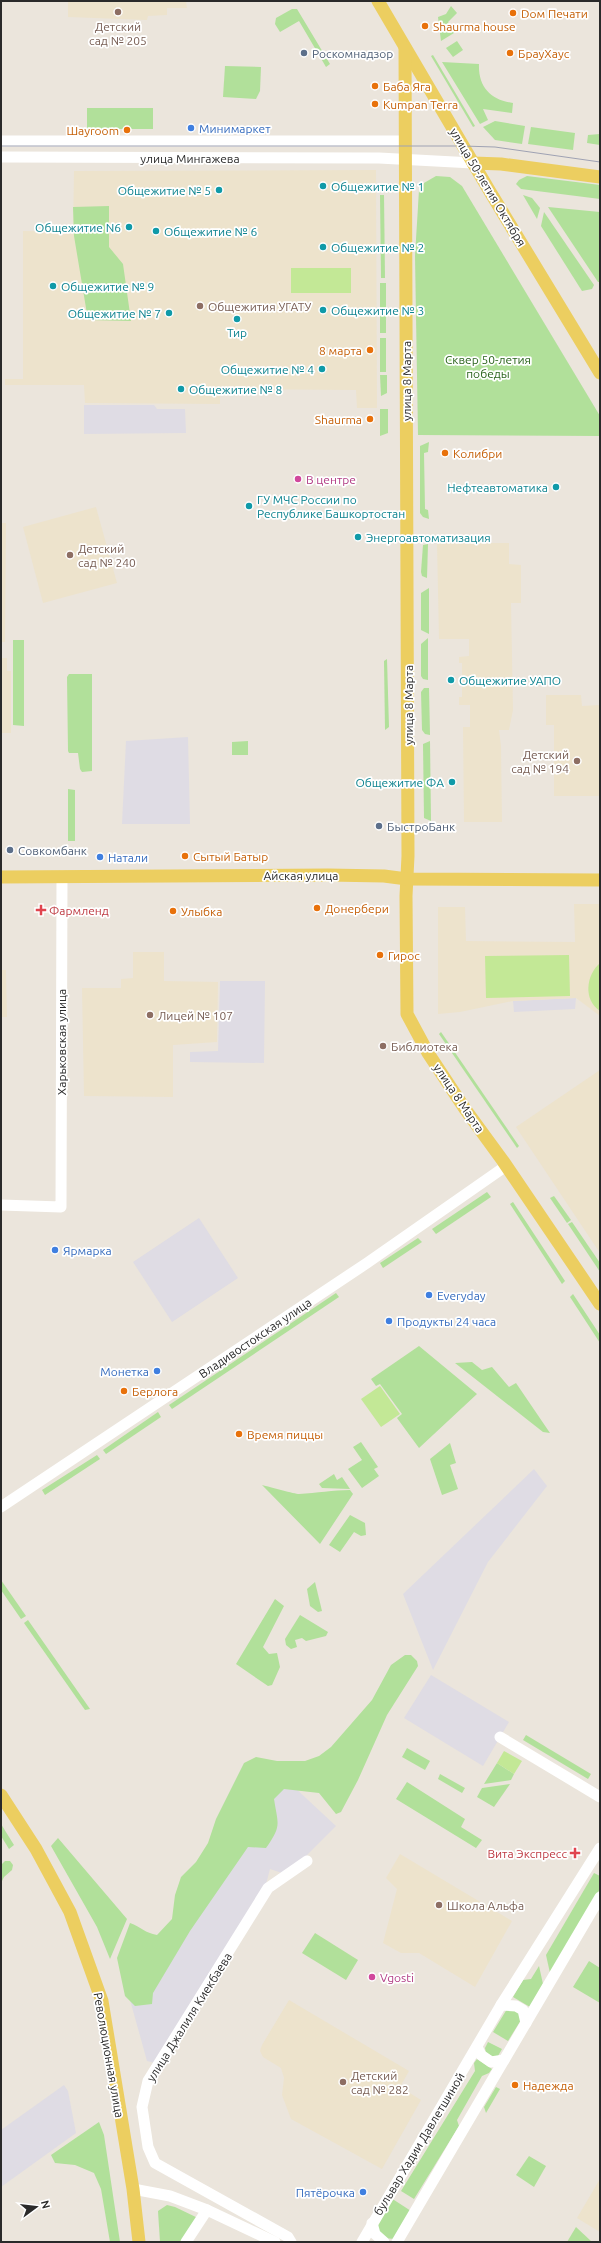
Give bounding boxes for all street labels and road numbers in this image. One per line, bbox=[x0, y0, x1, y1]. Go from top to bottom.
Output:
street label: улица 50-летия Октября bbox=[447, 125, 529, 249]
street label: улица Мингажева bbox=[140, 152, 240, 165]
street label: улица 8 Марта bbox=[400, 341, 413, 421]
street label: улица 8 Марта bbox=[402, 665, 415, 745]
street label: Айская улица bbox=[264, 869, 338, 882]
street label: Харьковская улица bbox=[55, 989, 68, 1095]
street label: улица 8 Марта bbox=[431, 1061, 487, 1135]
street label: Владивостокская улица bbox=[196, 1296, 314, 1380]
street label: улица Джалиля Киекбаева bbox=[144, 1950, 234, 2084]
street label: Революционная улица bbox=[92, 1991, 126, 2119]
street label: бульвар Хадии Давлетшиной bbox=[371, 2070, 467, 2218]

